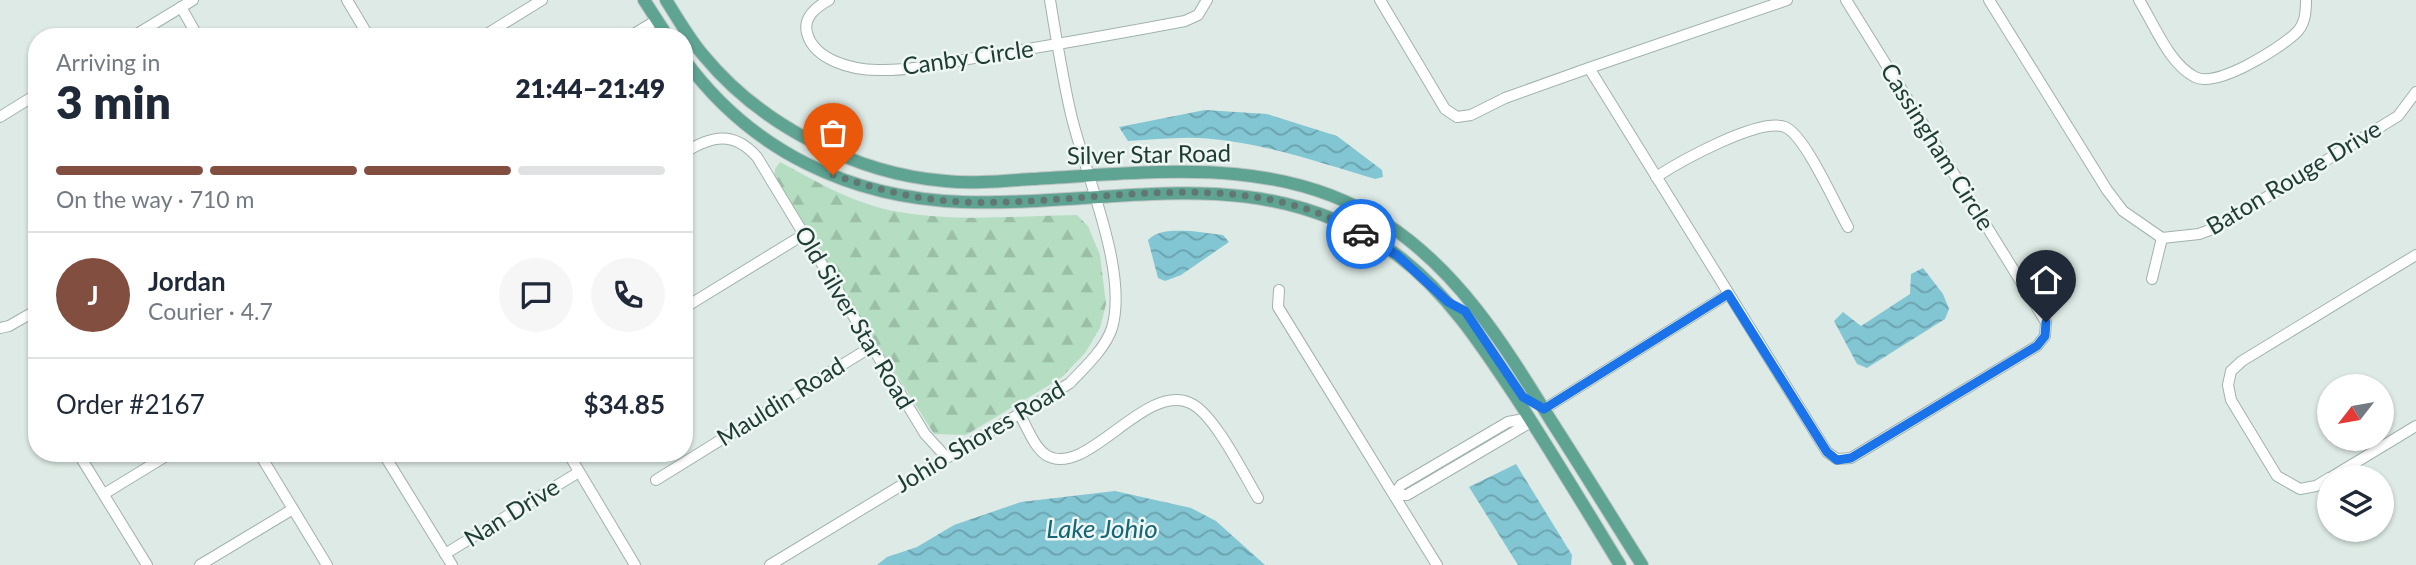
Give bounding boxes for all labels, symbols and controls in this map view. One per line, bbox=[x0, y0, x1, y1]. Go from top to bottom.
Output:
street label: Canby Circle bbox=[900, 33, 1035, 80]
text: Arriving in bbox=[56, 48, 160, 76]
street label: Cassingham Circle bbox=[1875, 57, 2001, 235]
text: 21:44–21:49 bbox=[515, 72, 665, 104]
text: 3 min bbox=[56, 74, 171, 129]
pin bbox=[803, 103, 863, 175]
street label: Baton Rouge Drive bbox=[2201, 113, 2386, 240]
icon: bag bbox=[814, 114, 852, 152]
street label: Silver Star Road bbox=[1067, 138, 1231, 169]
text: On the way · 710 m bbox=[56, 185, 255, 213]
courier bbox=[1326, 199, 1396, 269]
icon: car bbox=[1342, 215, 1380, 253]
street label: Old Silver Star Road bbox=[789, 220, 921, 414]
pin bbox=[2016, 250, 2076, 322]
button: chat bbox=[499, 258, 573, 332]
button: phone bbox=[591, 258, 665, 332]
icon: home bbox=[2027, 261, 2065, 299]
text: Jordan bbox=[148, 265, 226, 297]
text: J bbox=[87, 279, 99, 311]
text: Courier · 4.7 bbox=[148, 297, 273, 325]
street label: Mauldin Road bbox=[711, 350, 849, 451]
street label: Johio Shores Road bbox=[889, 374, 1069, 498]
north arrow bbox=[2317, 374, 2394, 452]
map controls bbox=[2317, 374, 2394, 542]
text: Order #2167 bbox=[56, 388, 205, 420]
text: $34.85 bbox=[583, 388, 665, 420]
button: layers bbox=[2317, 465, 2394, 542]
street label: Nan Drive bbox=[458, 471, 564, 552]
water label: Lake Johio bbox=[1046, 512, 1158, 544]

